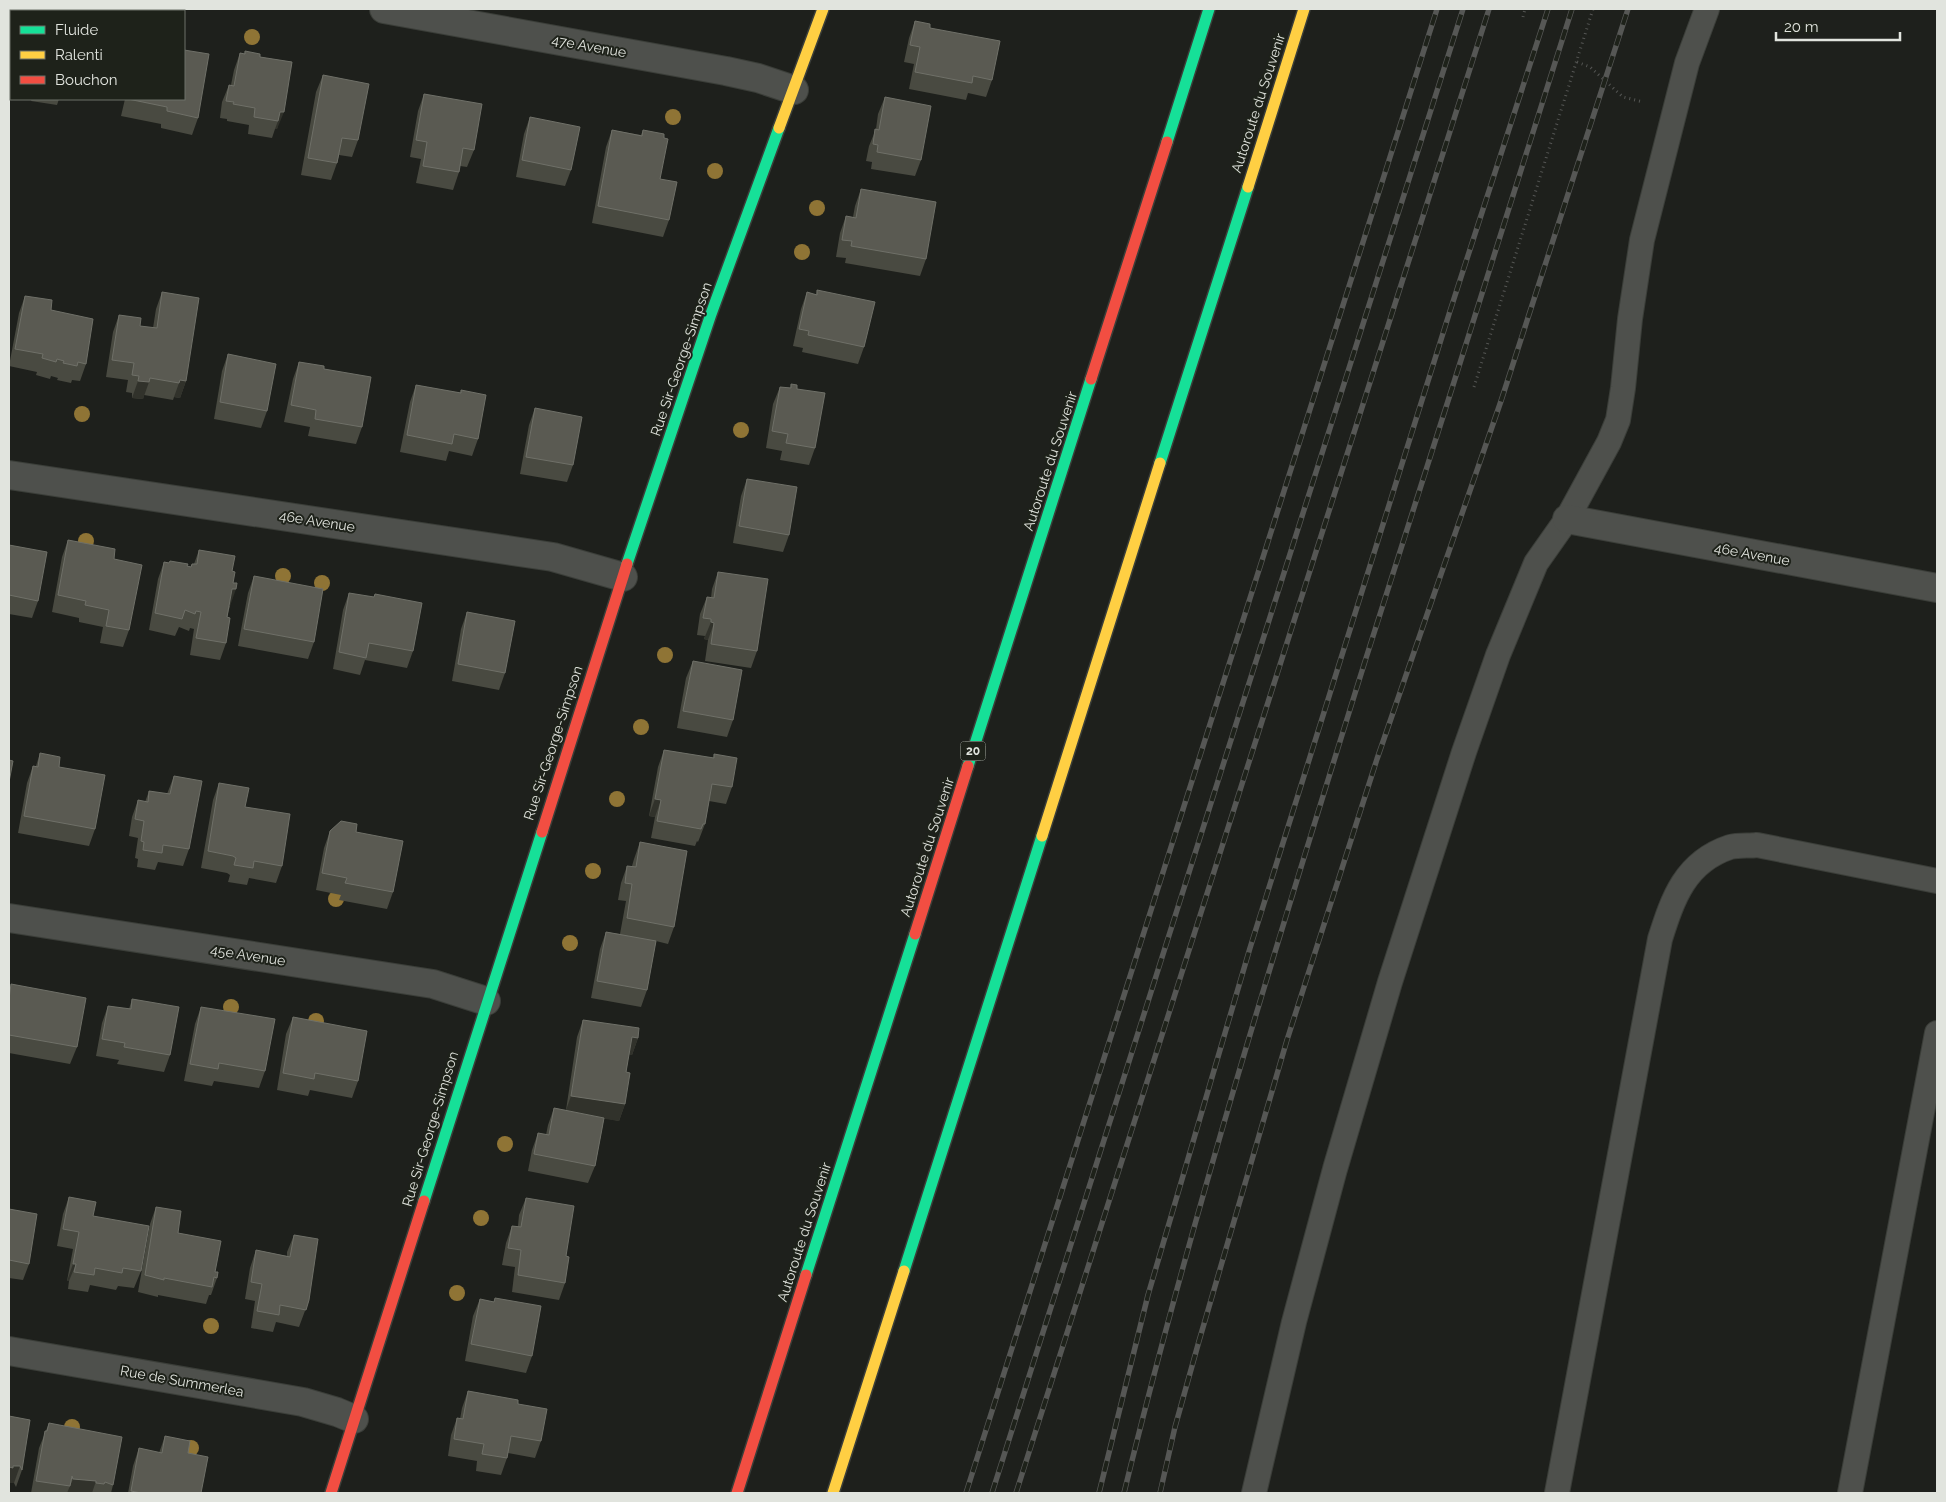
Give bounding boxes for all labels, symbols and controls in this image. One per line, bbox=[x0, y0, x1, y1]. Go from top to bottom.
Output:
legend bbox=[10, 10, 185, 100]
scale bar bbox=[1776, 10, 1900, 42]
text: 20 m bbox=[1784, 18, 1819, 36]
text: Fluide bbox=[55, 21, 98, 39]
street label: Autoroute du Souvenir bbox=[1228, 31, 1288, 175]
street label: 47e Avenue bbox=[550, 32, 628, 60]
text: Ralenti bbox=[55, 46, 103, 64]
text: Bouchon bbox=[55, 71, 117, 89]
street label: Rue Sir-George-Simpson bbox=[647, 280, 715, 438]
street label: Autoroute du Souvenir bbox=[1020, 389, 1080, 533]
street label: 46e Avenue bbox=[278, 507, 356, 535]
street label: 46e Avenue bbox=[1713, 539, 1791, 569]
street label: Rue Sir-George-Simpson bbox=[520, 664, 586, 822]
road number: 20 bbox=[960, 741, 986, 760]
street label: Autoroute du Souvenir bbox=[897, 775, 957, 919]
street label: 45e Avenue bbox=[209, 941, 287, 969]
street label: Rue Sir-George-Simpson bbox=[399, 1049, 461, 1209]
street label: Autoroute du Souvenir bbox=[774, 1160, 834, 1304]
street label: Rue de Summerlea bbox=[119, 1362, 245, 1400]

